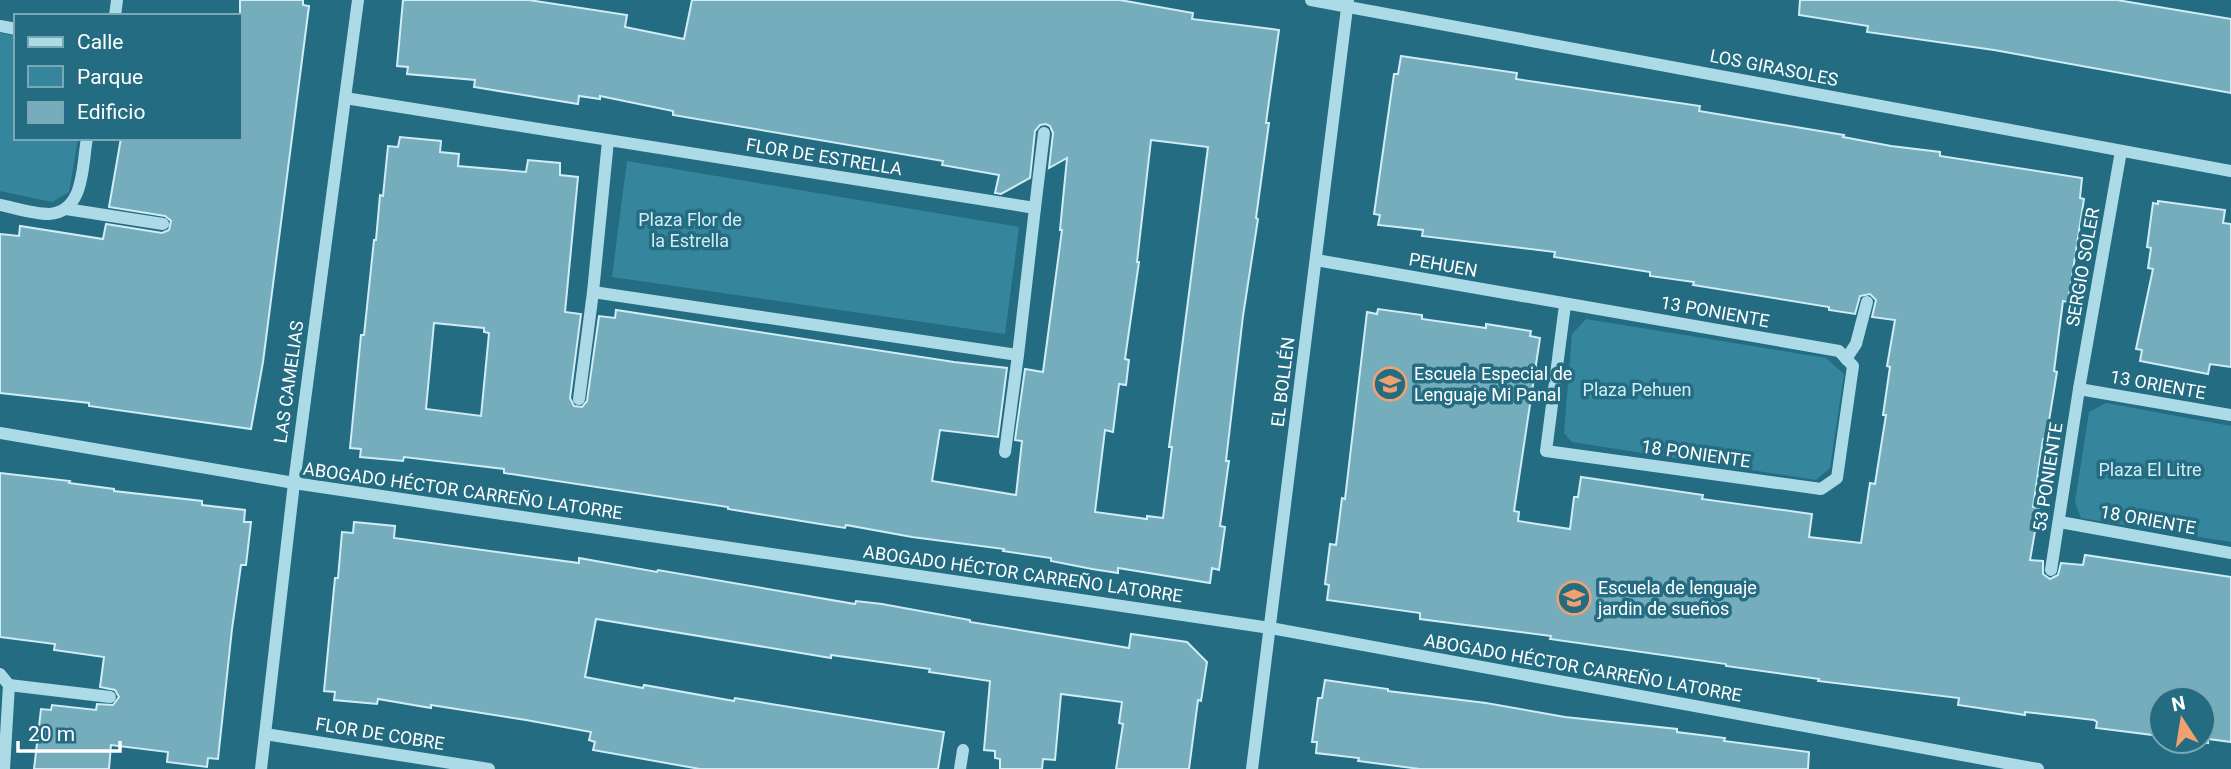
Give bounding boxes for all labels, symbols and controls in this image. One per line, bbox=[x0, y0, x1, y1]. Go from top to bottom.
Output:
legend bbox=[14, 14, 242, 140]
text: Calle bbox=[77, 30, 123, 54]
street label: LOS GIRASOLES bbox=[1708, 45, 1840, 90]
text: Parque bbox=[77, 65, 143, 89]
text: Edificio bbox=[77, 100, 145, 124]
street label: FLOR DE ESTRELLA bbox=[745, 134, 904, 179]
street label: SERGIO SOLER bbox=[2062, 206, 2103, 328]
park label: Plaza Flor de la Estrella bbox=[638, 209, 742, 251]
street label: PEHUEN bbox=[1407, 248, 1479, 281]
street label: 13 PONIENTE bbox=[1659, 292, 1771, 331]
street label: LAS CAMELIAS bbox=[270, 319, 308, 444]
street label: EL BOLLÉN bbox=[1267, 336, 1298, 428]
place label: Escuela Especial de Lenguaje Mi Panal bbox=[1414, 363, 1572, 405]
school or university icon: Escuela Especial de Lenguaje Mi Panal bbox=[1371, 365, 1409, 403]
street label: 13 ORIENTE bbox=[2109, 366, 2208, 403]
park label: Plaza Pehuen bbox=[1583, 379, 1691, 400]
street label: 53 PONIENTE bbox=[2029, 421, 2066, 533]
street label: 18 PONIENTE bbox=[1640, 435, 1752, 472]
street label: ABOGADO HÉCTOR CARREÑO LATORRE bbox=[302, 458, 624, 523]
park label: Plaza El Litre bbox=[2098, 459, 2202, 480]
street label: 18 ORIENTE bbox=[2099, 501, 2198, 538]
street label: ABOGADO HÉCTOR CARREÑO LATORRE bbox=[862, 541, 1184, 606]
place label: Escuela de lenguaje jardin de sueños bbox=[1597, 577, 1757, 619]
school or university icon: Escuela de lenguaje jardin de sueños bbox=[1555, 579, 1593, 617]
street label: ABOGADO HÉCTOR CARREÑO LATORRE bbox=[1423, 629, 1744, 706]
north arrow bbox=[2147, 685, 2217, 755]
text: N bbox=[2170, 691, 2188, 717]
scale bar bbox=[18, 710, 119, 754]
street label: FLOR DE COBRE bbox=[314, 713, 446, 754]
text: 20 m bbox=[28, 722, 75, 746]

